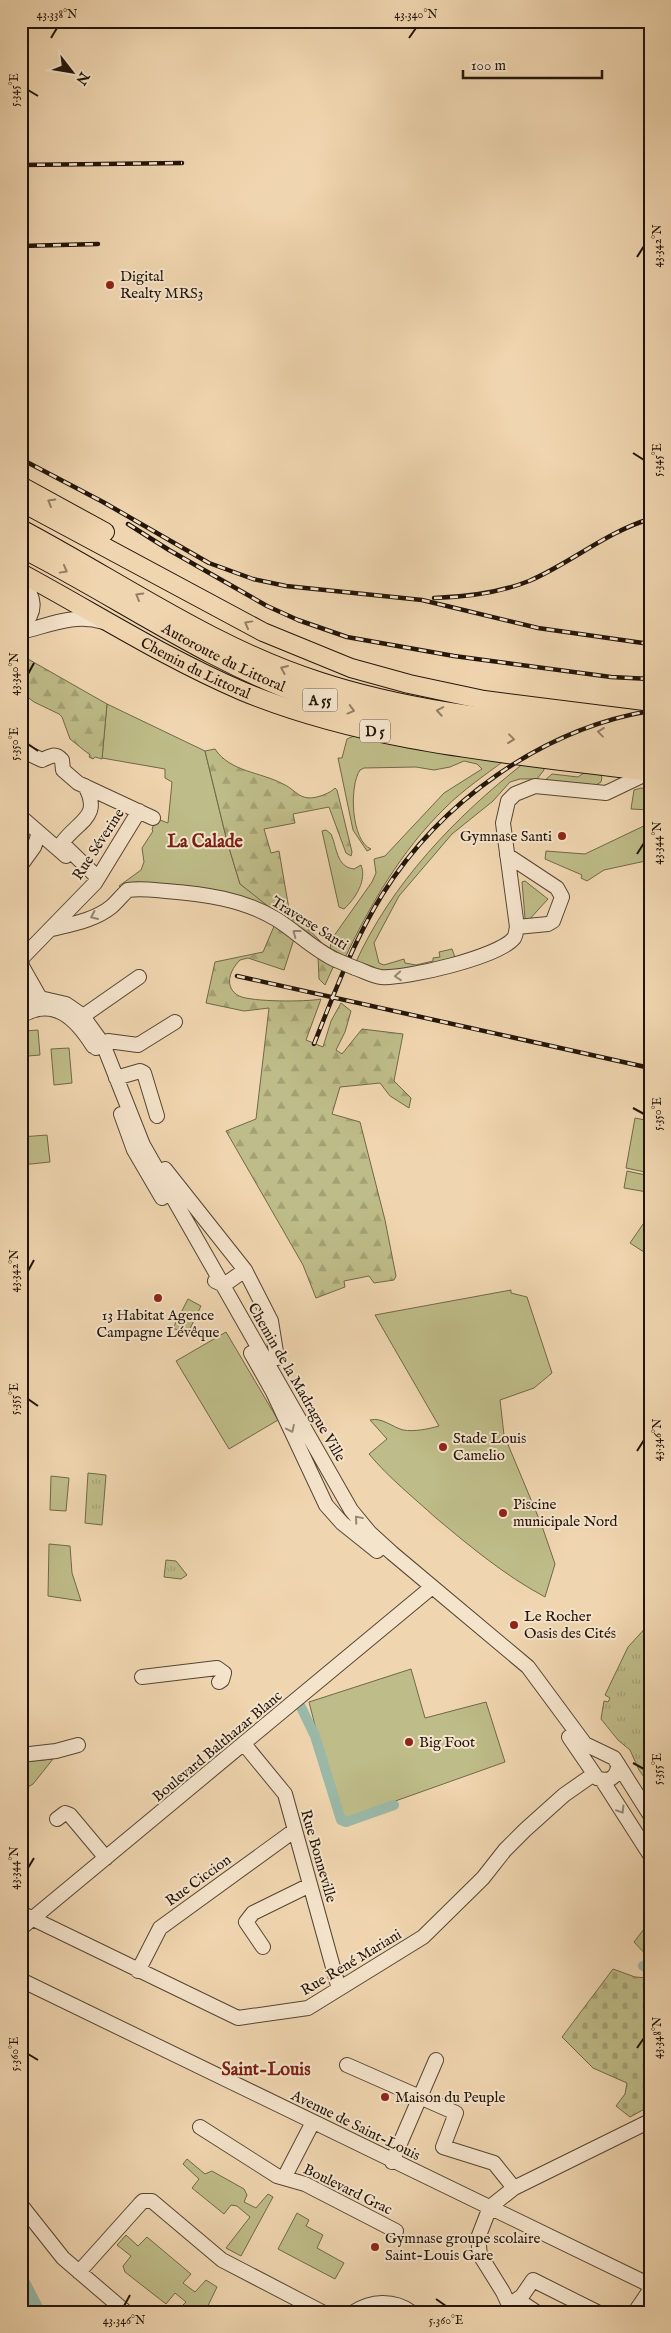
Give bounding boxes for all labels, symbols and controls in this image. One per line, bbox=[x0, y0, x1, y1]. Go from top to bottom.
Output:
text: 43.338°N bbox=[37, 7, 78, 22]
text: 43.340°N bbox=[394, 7, 438, 22]
north arrow bbox=[48, 48, 98, 98]
scale bar bbox=[463, 48, 602, 80]
text: 100 m bbox=[471, 56, 507, 75]
text: N bbox=[71, 67, 94, 88]
text: 5.345°E bbox=[7, 73, 22, 107]
text: 43.342°N bbox=[650, 224, 665, 268]
place label: Digital Realty MRS3 bbox=[120, 267, 203, 303]
marker: Digital Realty MRS3 bbox=[104, 279, 116, 291]
text: 5.345°E bbox=[650, 443, 665, 477]
one-way arrow bbox=[47, 498, 56, 508]
one-way arrow bbox=[59, 564, 68, 574]
one-way arrow bbox=[135, 592, 144, 602]
street label: Autoroute du Littoral bbox=[158, 618, 289, 697]
one-way arrow bbox=[244, 620, 253, 630]
street label: Chemin du Littoral bbox=[137, 633, 254, 704]
text: 43.340°N bbox=[7, 652, 22, 696]
one-way arrow bbox=[280, 665, 288, 675]
road number: A 55 bbox=[302, 688, 338, 712]
one-way arrow bbox=[346, 704, 355, 714]
one-way arrow bbox=[436, 707, 445, 717]
road number: D 5 bbox=[360, 719, 390, 742]
text: 5.350°E bbox=[7, 727, 22, 761]
one-way arrow bbox=[597, 727, 605, 738]
one-way arrow bbox=[506, 733, 515, 743]
street label: Rue Séverine bbox=[68, 805, 129, 884]
text: 43.344°N bbox=[650, 821, 665, 865]
place label: Gymnase Santi bbox=[460, 827, 552, 846]
marker: Gymnase Santi bbox=[556, 830, 568, 842]
district label: La Calade bbox=[167, 831, 244, 854]
street label: Traverse Santi bbox=[268, 892, 352, 955]
one-way arrow bbox=[90, 910, 99, 921]
one-way arrow bbox=[292, 930, 302, 939]
one-way arrow bbox=[394, 970, 402, 981]
text: 5.350°E bbox=[650, 1097, 665, 1131]
text: 43.342°N bbox=[7, 1249, 22, 1293]
marker: 13 Habitat Agence Campagne Lévêque bbox=[152, 1292, 164, 1304]
street label: Chemin de la Madrague Ville bbox=[243, 1300, 350, 1465]
place label: 13 Habitat Agence Campagne Lévêque bbox=[97, 1306, 220, 1342]
text: 5.355°E bbox=[7, 1383, 22, 1415]
text: 43.346°N bbox=[650, 1418, 665, 1461]
one-way arrow bbox=[284, 1424, 295, 1433]
place label: Stade Louis Camelio bbox=[453, 1429, 526, 1465]
marker: Stade Louis Camelio bbox=[437, 1441, 449, 1453]
place label: Piscine municipale Nord bbox=[513, 1495, 619, 1531]
marker: Piscine municipale Nord bbox=[497, 1507, 509, 1519]
one-way arrow bbox=[355, 1515, 364, 1524]
place label: Le Rocher Oasis des Cités bbox=[524, 1607, 616, 1643]
marker: Le Rocher Oasis des Cités bbox=[508, 1619, 520, 1631]
street label: Boulevard Balthazar Blanc bbox=[148, 1686, 286, 1806]
place label: Big Foot bbox=[419, 1733, 475, 1752]
marker: Big Foot bbox=[403, 1736, 415, 1748]
text: 5.355°E bbox=[650, 1753, 665, 1785]
one-way arrow bbox=[615, 1805, 625, 1814]
street label: Rue Bonneville bbox=[296, 1807, 341, 1905]
text: 43.344°N bbox=[7, 1846, 22, 1890]
street label: Rue Ciccion bbox=[162, 1850, 235, 1911]
street label: Rue René Mariani bbox=[297, 1925, 405, 2000]
text: 43.348°N bbox=[650, 2016, 665, 2059]
text: 5.360°E bbox=[7, 2037, 22, 2071]
district label: Saint-Louis bbox=[222, 2059, 311, 2082]
street label: Avenue de Saint-Louis bbox=[287, 2085, 423, 2165]
place label: Maison du Peuple bbox=[395, 2088, 505, 2107]
marker: Maison du Peuple bbox=[379, 2091, 391, 2103]
street label: Boulevard Grac bbox=[300, 2160, 395, 2219]
place label: Gymnase groupe scolaire Saint-Louis Gare bbox=[385, 2229, 540, 2265]
marker: Gymnase groupe scolaire Saint-Louis Gare bbox=[369, 2241, 381, 2253]
text: 43.346°N bbox=[103, 2313, 146, 2328]
text: 5.360°E bbox=[429, 2313, 463, 2328]

